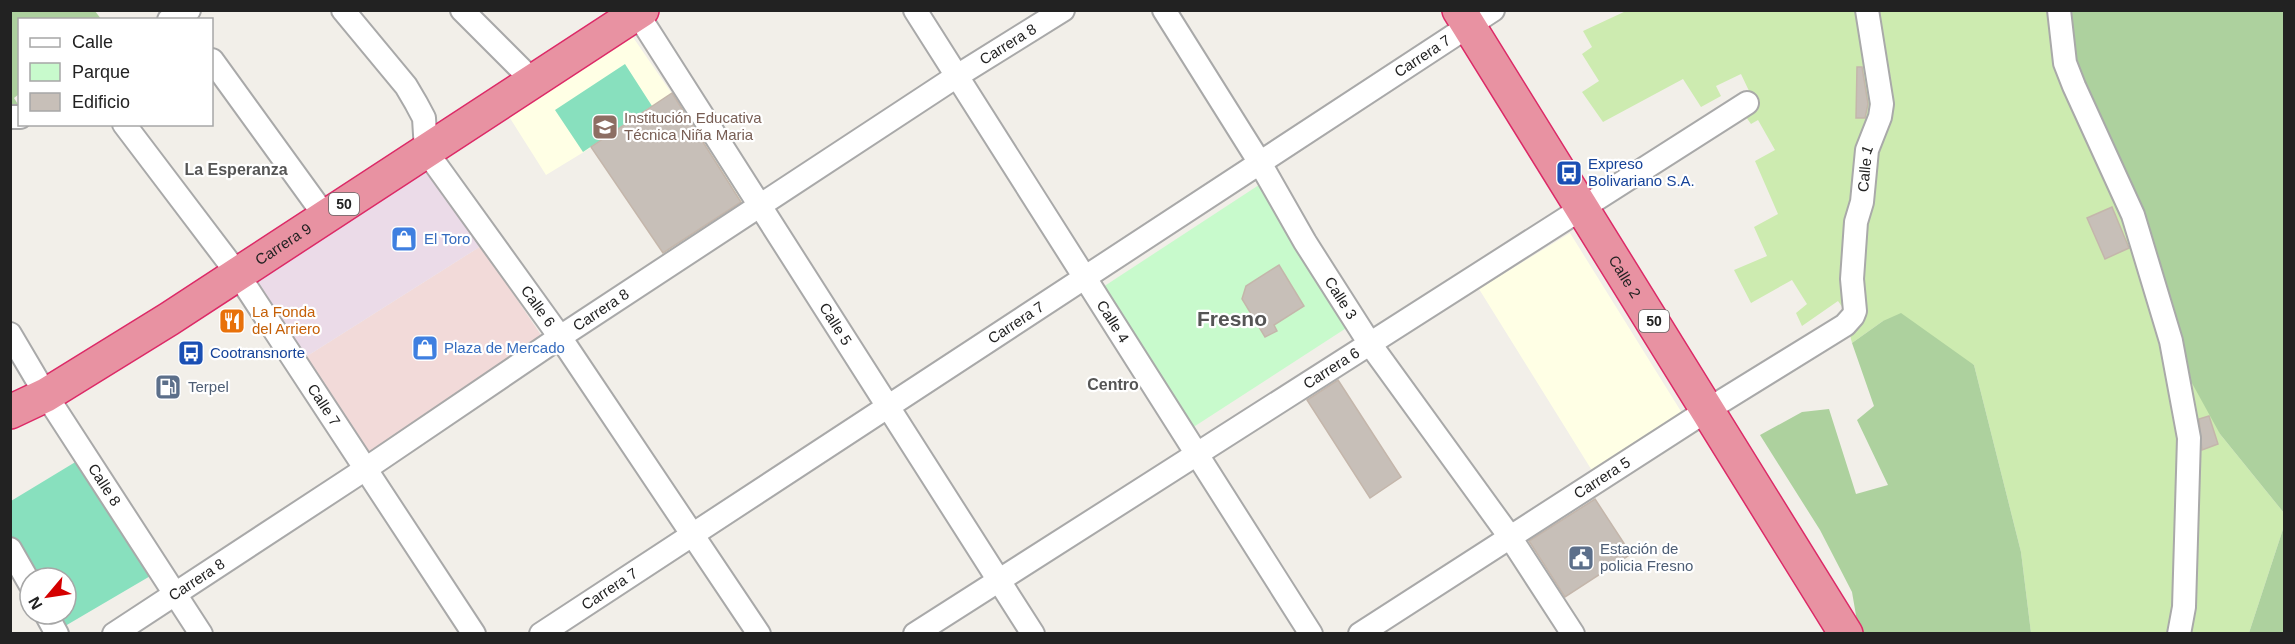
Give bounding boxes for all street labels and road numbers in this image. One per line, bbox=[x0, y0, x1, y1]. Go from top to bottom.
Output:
street label: Carrera 8 bbox=[976, 20, 1039, 68]
street label: Carrera 7 bbox=[1391, 31, 1453, 80]
street label: Calle 1 bbox=[1854, 143, 1876, 193]
road number: 50 bbox=[329, 193, 359, 215]
street label: Carrera 9 bbox=[252, 219, 314, 268]
street label: Calle 2 bbox=[1605, 252, 1644, 301]
street label: Calle 3 bbox=[1321, 274, 1361, 322]
street label: Calle 6 bbox=[518, 282, 559, 330]
street label: Carrera 8 bbox=[570, 285, 632, 334]
street label: Calle 4 bbox=[1093, 297, 1133, 346]
street label: Carrera 7 bbox=[985, 298, 1047, 347]
street label: Calle 5 bbox=[816, 300, 856, 348]
road number: 50 bbox=[1639, 310, 1669, 332]
street label: Carrera 6 bbox=[1300, 344, 1362, 392]
street label: Calle 7 bbox=[304, 381, 344, 429]
street label: Carrera 5 bbox=[1571, 453, 1633, 502]
street label: Calle 8 bbox=[85, 460, 125, 509]
street label: Carrera 8 bbox=[165, 555, 228, 604]
street label: Carrera 7 bbox=[578, 564, 640, 613]

